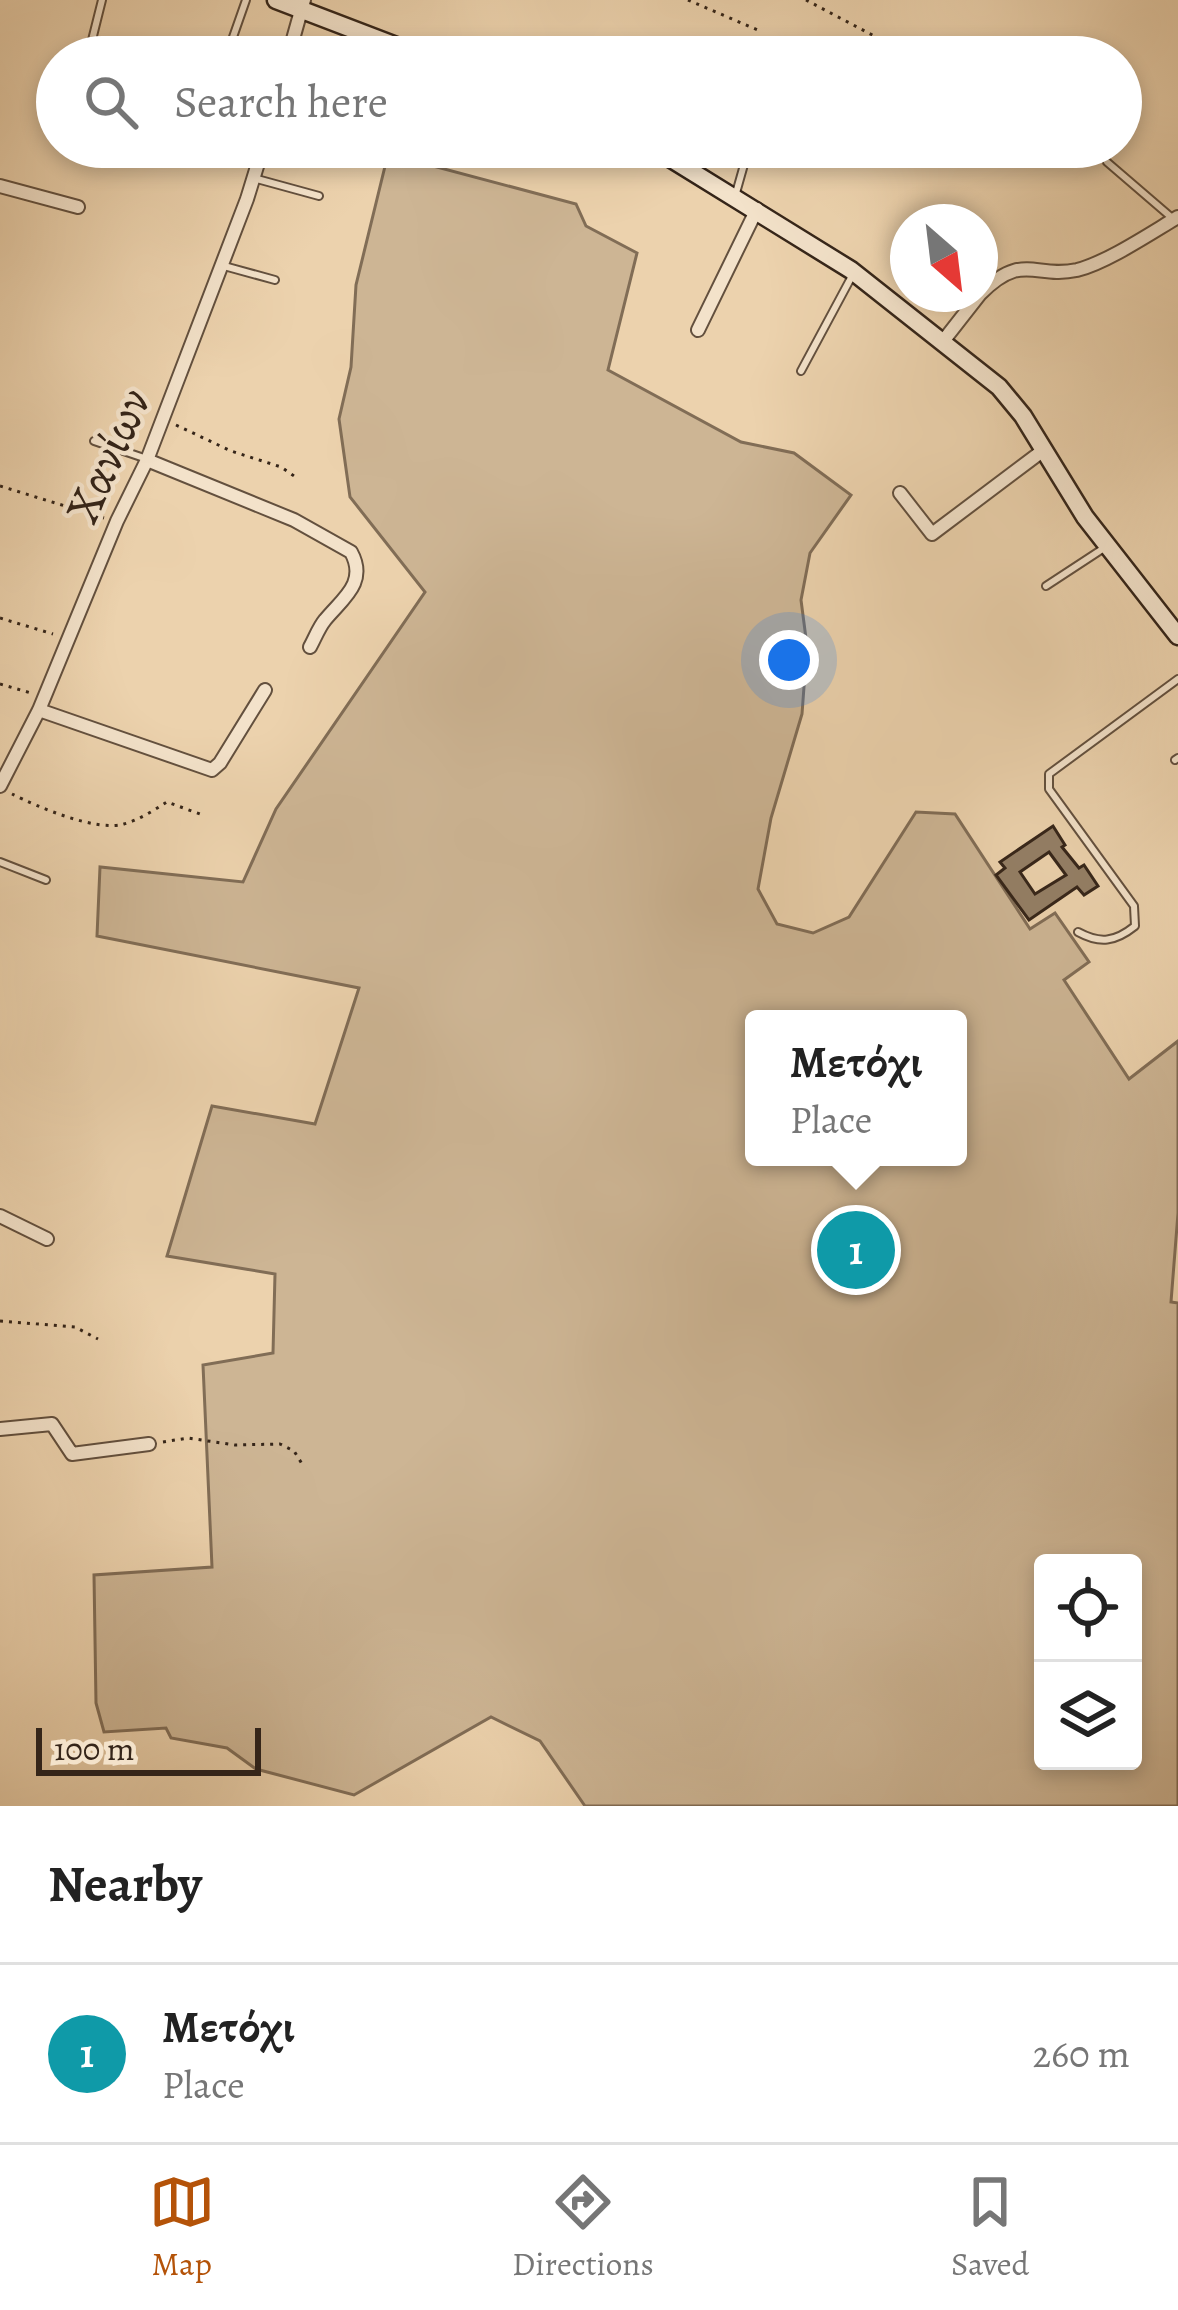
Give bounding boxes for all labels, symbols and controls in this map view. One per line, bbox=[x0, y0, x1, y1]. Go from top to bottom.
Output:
search box bbox=[36, 36, 1142, 168]
icon: search bbox=[78, 69, 144, 135]
text: Search here bbox=[174, 71, 388, 133]
north arrow bbox=[890, 204, 998, 312]
street label: Χανίων bbox=[49, 378, 167, 533]
your location bbox=[759, 630, 819, 690]
popup bbox=[745, 1010, 967, 1166]
text: Μετόχι bbox=[790, 1031, 922, 1093]
text: Place bbox=[790, 1093, 872, 1146]
pin: 1 bbox=[817, 1205, 895, 1295]
map controls bbox=[1034, 1554, 1142, 1770]
button: locate bbox=[1034, 1554, 1142, 1662]
button: layers bbox=[1034, 1662, 1142, 1770]
scale bar bbox=[36, 1722, 261, 1775]
text: 100 m bbox=[54, 1726, 134, 1771]
text: Nearby bbox=[48, 1849, 202, 1919]
text: Μετόχι bbox=[162, 1996, 295, 2058]
text: 1 bbox=[80, 2027, 94, 2080]
text: 260 m bbox=[1032, 2027, 1130, 2080]
text: Place bbox=[162, 2058, 245, 2111]
tab: Map bbox=[149, 2169, 215, 2286]
tab: Directions bbox=[512, 2169, 654, 2286]
tab: Saved bbox=[951, 2169, 1029, 2286]

